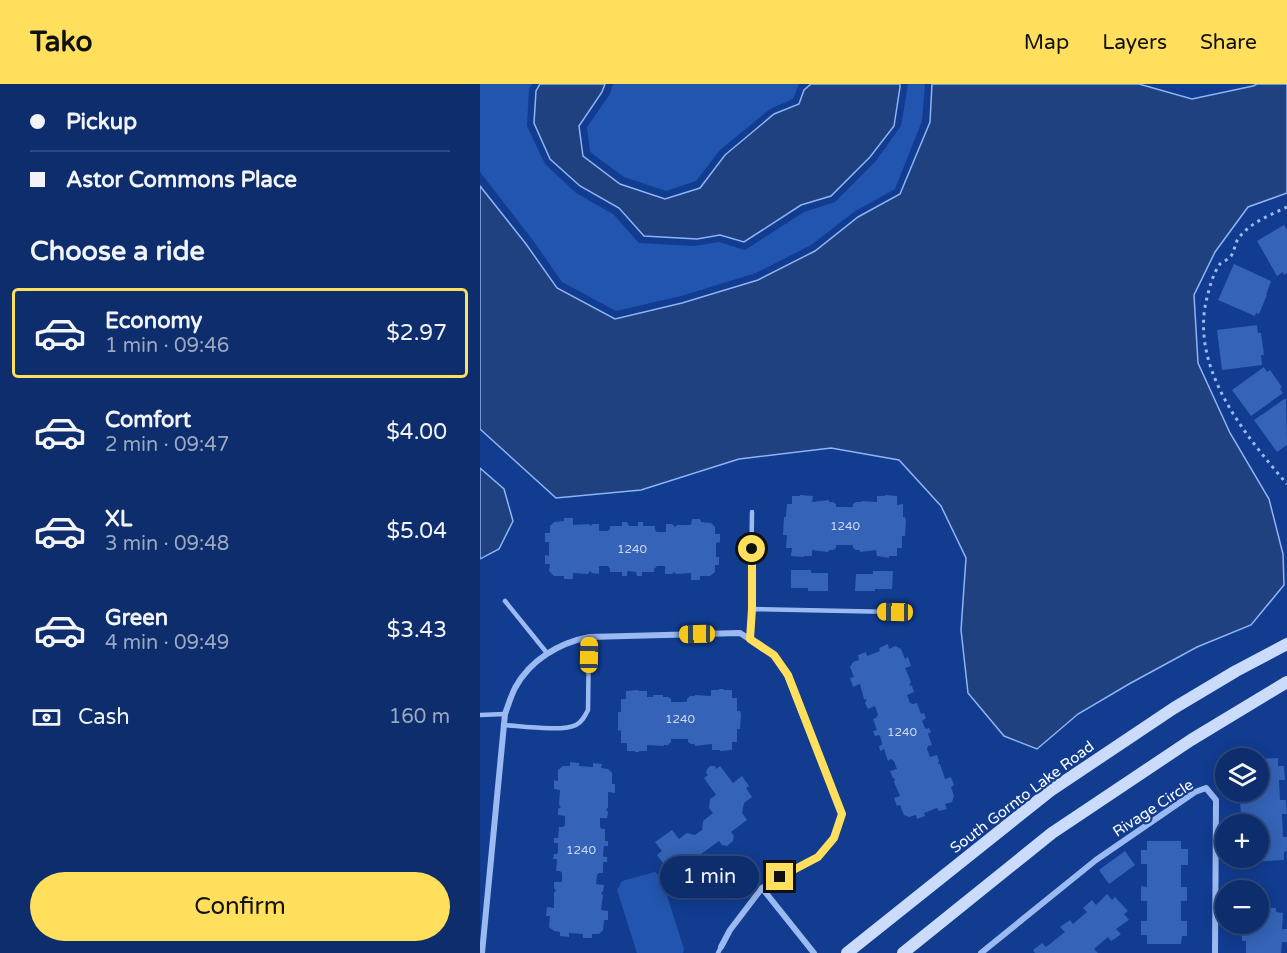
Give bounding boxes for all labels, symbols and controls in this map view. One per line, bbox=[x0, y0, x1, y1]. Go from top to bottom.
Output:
text: Tako bbox=[30, 25, 93, 59]
text: Map bbox=[1024, 30, 1069, 55]
text: Layers bbox=[1102, 30, 1167, 55]
text: Share bbox=[1200, 30, 1257, 55]
text: Pickup bbox=[66, 109, 137, 135]
text: Astor Commons Place bbox=[66, 167, 297, 193]
text: Choose a ride bbox=[30, 235, 205, 268]
icon: car bbox=[33, 306, 87, 360]
text: Economy bbox=[105, 308, 202, 334]
text: $2.97 bbox=[386, 320, 447, 346]
text: 1 min · 09:46 bbox=[105, 334, 229, 358]
icon: car bbox=[33, 405, 87, 459]
text: Comfort bbox=[105, 407, 191, 433]
text: $4.00 bbox=[386, 419, 447, 445]
text: 2 min · 09:47 bbox=[105, 433, 229, 457]
icon: car bbox=[33, 504, 87, 558]
text: XL bbox=[105, 506, 132, 532]
text: $5.04 bbox=[386, 518, 447, 544]
house number: 1240 bbox=[830, 519, 861, 533]
text: 3 min · 09:48 bbox=[105, 532, 229, 556]
route start bbox=[738, 535, 765, 562]
house number: 1240 bbox=[617, 542, 648, 556]
icon: car bbox=[33, 603, 87, 657]
car bbox=[877, 603, 913, 621]
text: Green bbox=[105, 605, 168, 631]
text: $3.43 bbox=[387, 617, 447, 643]
car bbox=[679, 625, 715, 643]
text: 4 min · 09:49 bbox=[105, 631, 229, 655]
car bbox=[580, 637, 598, 673]
icon: cash bbox=[30, 701, 63, 734]
text: Cash bbox=[78, 704, 130, 730]
text: 160 m bbox=[389, 705, 450, 729]
house number: 1240 bbox=[665, 712, 696, 726]
house number: 1240 bbox=[887, 725, 918, 739]
street label: South Gornto Lake Road bbox=[947, 737, 1097, 857]
map controls bbox=[1215, 748, 1269, 934]
button: layers bbox=[1215, 748, 1269, 802]
street label: Rivage Circle bbox=[1109, 775, 1197, 841]
button: + bbox=[1215, 814, 1269, 868]
house number: 1240 bbox=[566, 843, 597, 857]
callout: 1 min bbox=[660, 856, 759, 898]
route end bbox=[766, 863, 793, 890]
text: 1 min bbox=[683, 865, 736, 889]
button: Confirm bbox=[30, 872, 450, 941]
button: − bbox=[1215, 880, 1269, 934]

